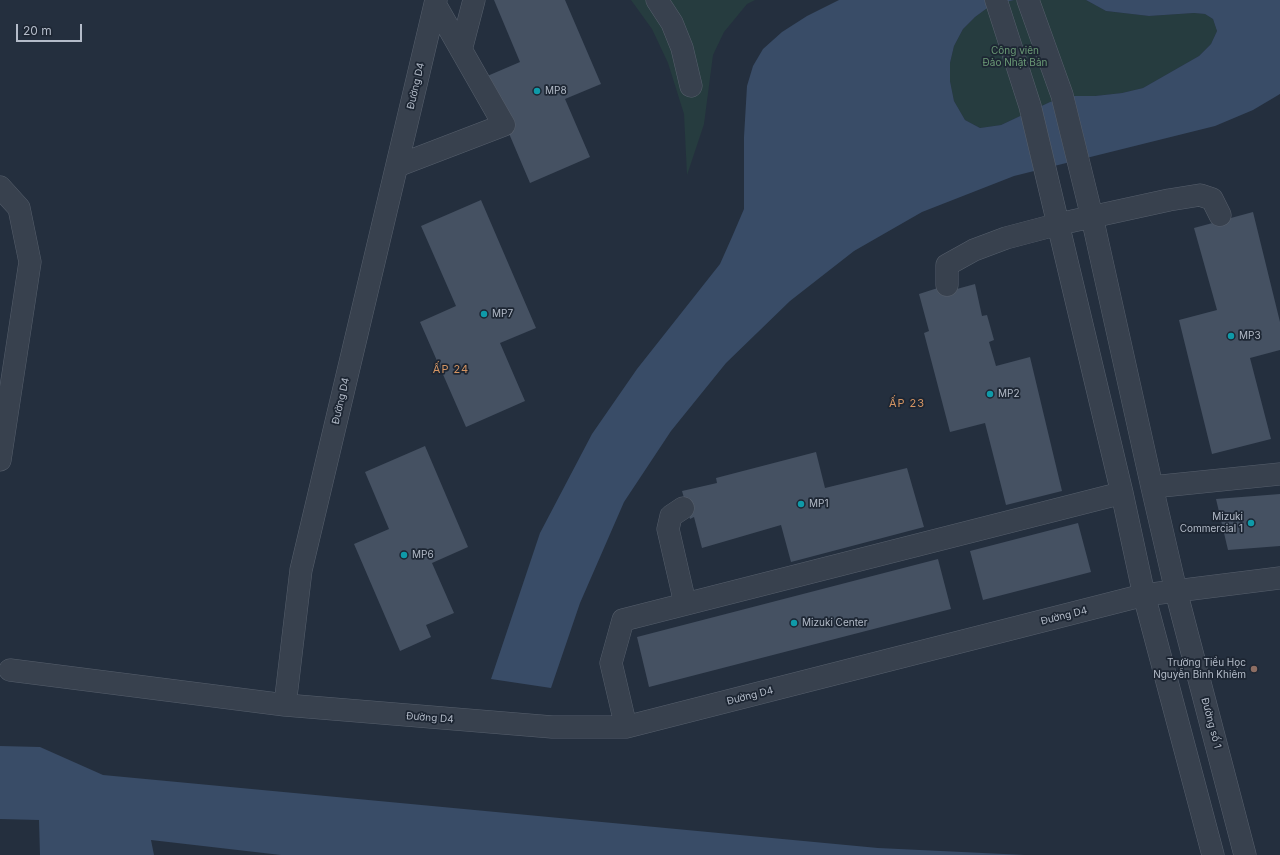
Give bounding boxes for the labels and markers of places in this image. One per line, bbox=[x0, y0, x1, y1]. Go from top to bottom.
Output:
place label: MP8 bbox=[545, 85, 567, 97]
marker: MP8 bbox=[532, 86, 542, 96]
place label: MP7 bbox=[492, 308, 513, 320]
marker: MP7 bbox=[479, 309, 489, 319]
place label: MP3 bbox=[1239, 330, 1261, 342]
marker: MP3 bbox=[1226, 331, 1236, 341]
place label: MP2 bbox=[998, 388, 1020, 400]
marker: MP2 bbox=[985, 389, 995, 399]
place label: MP1 bbox=[809, 498, 828, 510]
marker: MP1 bbox=[796, 499, 806, 509]
place label: Mizuki Commercial 1 bbox=[1180, 511, 1243, 534]
marker: Mizuki Commercial 1 bbox=[1246, 518, 1256, 528]
place label: MP6 bbox=[412, 549, 434, 561]
marker: MP6 bbox=[399, 550, 409, 560]
place label: Mizuki Center bbox=[802, 617, 867, 629]
marker: Mizuki Center bbox=[789, 618, 799, 628]
place label: Trường Tiểu Học Nguyễn Bỉnh Khiêm bbox=[1153, 657, 1246, 680]
marker: Trường Tiểu Học Nguyễn Bỉnh Khiêm bbox=[1249, 664, 1259, 674]

